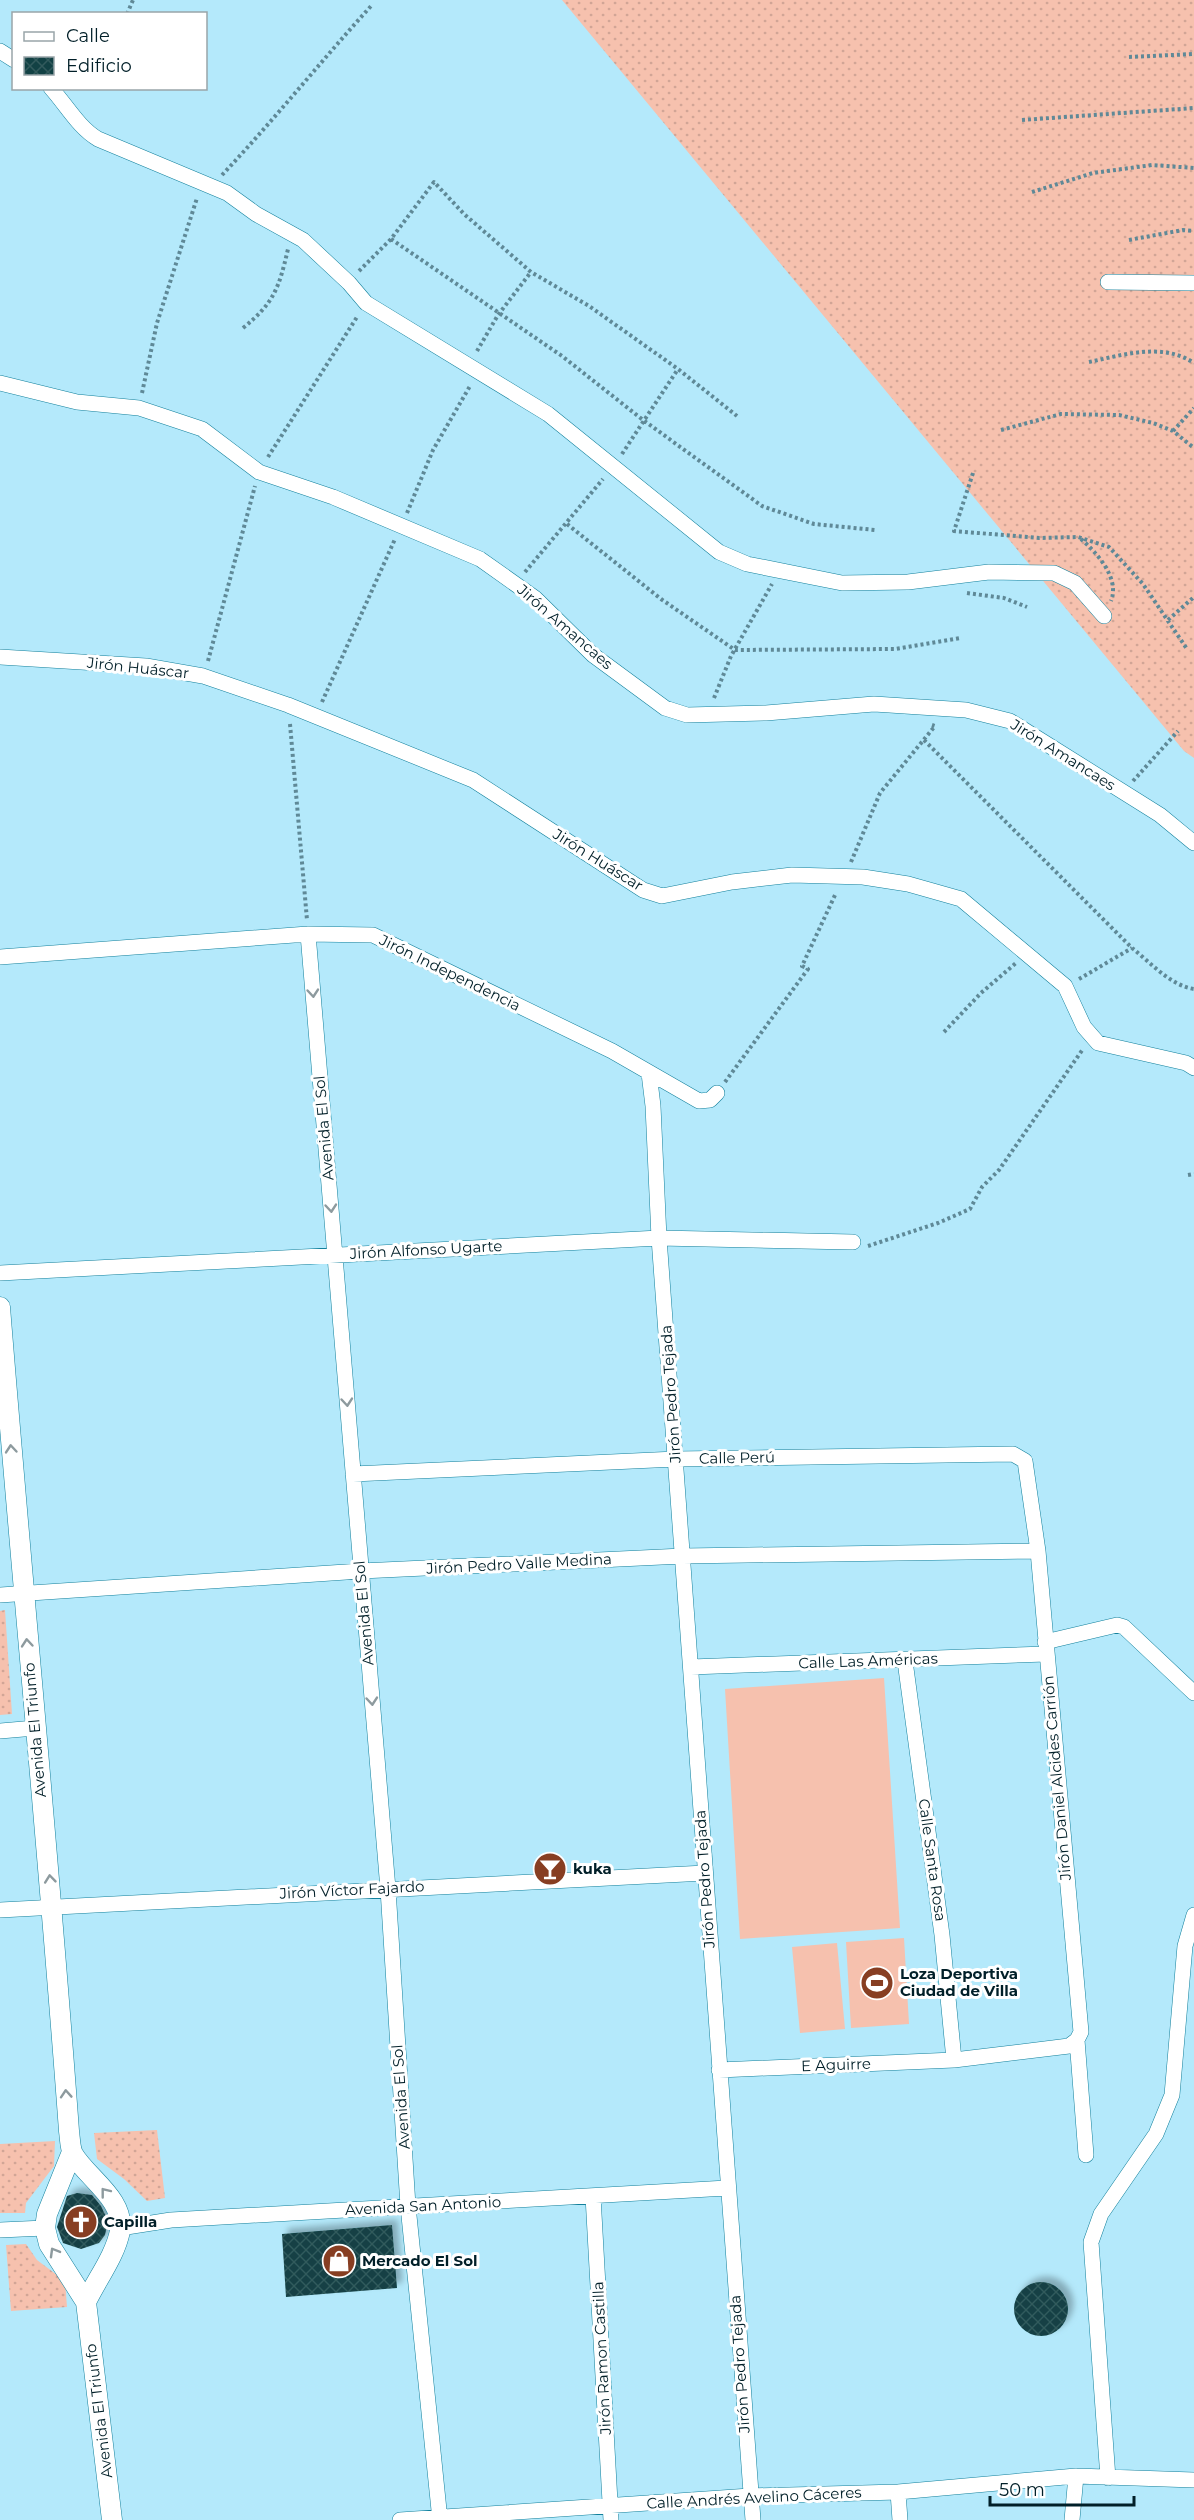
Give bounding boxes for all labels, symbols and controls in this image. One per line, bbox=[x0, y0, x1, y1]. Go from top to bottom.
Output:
legend bbox=[12, 12, 207, 90]
text: Calle bbox=[66, 25, 110, 47]
text: Edificio bbox=[66, 55, 132, 77]
street label: Jirón Amancaes bbox=[513, 579, 617, 673]
street label: Jirón Huáscar bbox=[85, 653, 190, 682]
street label: Jirón Amancaes bbox=[1006, 714, 1119, 794]
street label: Jirón Huáscar bbox=[549, 824, 647, 895]
street label: Jirón Independencia bbox=[376, 930, 524, 1015]
one-way arrow bbox=[306, 988, 319, 997]
street label: Avenida El Sol bbox=[309, 1075, 338, 1181]
one-way arrow bbox=[324, 1203, 337, 1212]
street label: Jirón Alfonso Ugarte bbox=[348, 1236, 503, 1263]
street label: Jirón Pedro Tejada bbox=[656, 1324, 685, 1465]
one-way arrow bbox=[340, 1398, 353, 1407]
one-way arrow bbox=[5, 1444, 18, 1453]
street label: Calle Perú bbox=[699, 1447, 775, 1468]
street label: Jirón Pedro Valle Medina bbox=[425, 1549, 612, 1578]
street label: Avenida El Sol bbox=[349, 1560, 378, 1666]
one-way arrow bbox=[21, 1638, 34, 1647]
street label: Calle Las Américas bbox=[798, 1649, 938, 1672]
street label: Avenida El Triunfo bbox=[19, 1662, 50, 1798]
street label: Jirón Daniel Alcides Carrión bbox=[1038, 1675, 1075, 1882]
one-way arrow bbox=[365, 1696, 378, 1706]
street label: Calle Santa Rosa bbox=[914, 1797, 951, 1922]
street label: Jirón Pedro Tejada bbox=[690, 1809, 719, 1950]
bar icon: kuka bbox=[532, 1851, 568, 1887]
place label: kuka bbox=[573, 1859, 612, 1878]
one-way arrow bbox=[44, 1874, 57, 1883]
street label: Jirón Víctor Fajardo bbox=[278, 1876, 425, 1903]
place label: Loza Deportiva Ciudad de Villa bbox=[900, 1964, 1018, 2000]
sports icon: Loza Deportiva Ciudad de Villa bbox=[859, 1965, 895, 2001]
street label: Avenida El Sol bbox=[387, 2044, 414, 2150]
street label: E Aguirre bbox=[801, 2054, 871, 2075]
one-way arrow bbox=[60, 2090, 73, 2099]
one-way arrow bbox=[101, 2188, 112, 2199]
street label: Avenida San Antonio bbox=[344, 2192, 502, 2219]
church icon: Capilla bbox=[63, 2204, 99, 2240]
place label: Capilla bbox=[104, 2212, 157, 2231]
shop icon: Mercado El Sol bbox=[321, 2243, 357, 2279]
one-way arrow bbox=[50, 2248, 61, 2258]
place label: Mercado El Sol bbox=[362, 2251, 478, 2270]
street label: Jirón Ramon Castilla bbox=[588, 2281, 615, 2436]
street label: Jirón Pedro Tejada bbox=[725, 2294, 754, 2435]
street label: Avenida El Triunfo bbox=[81, 2343, 116, 2479]
scale bar bbox=[990, 2469, 1134, 2507]
text: 50 m bbox=[999, 2479, 1045, 2501]
street label: Calle Andrés Avelino Cáceres bbox=[646, 2482, 862, 2513]

